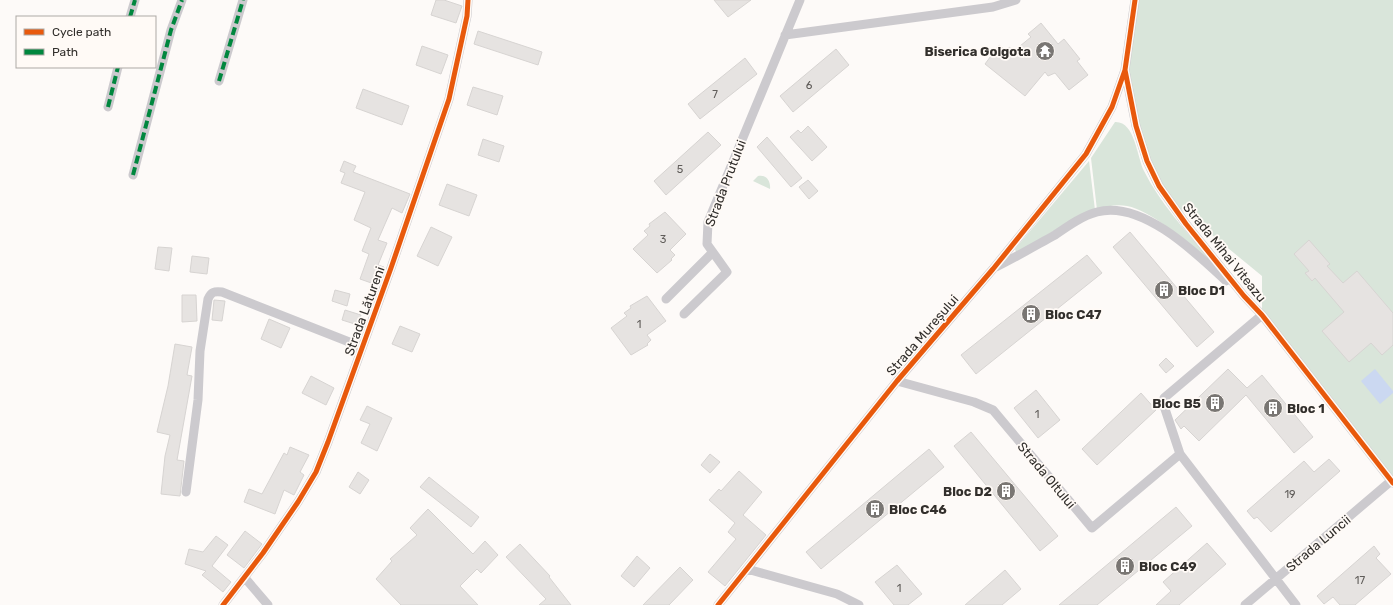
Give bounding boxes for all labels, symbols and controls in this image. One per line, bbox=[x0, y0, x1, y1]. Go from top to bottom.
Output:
legend bbox=[16, 16, 156, 68]
text: Cycle path bbox=[52, 25, 111, 39]
temple icon: Biserica Golgota bbox=[1034, 40, 1056, 62]
place label: Biserica Golgota bbox=[925, 44, 1031, 59]
text: Path bbox=[52, 45, 78, 59]
house number: 6 bbox=[806, 79, 813, 92]
house number: 7 bbox=[712, 88, 718, 101]
street label: Strada Prutului bbox=[702, 138, 749, 229]
house number: 5 bbox=[677, 163, 684, 176]
street label: Strada Mihai Viteazu bbox=[1180, 200, 1269, 305]
house number: 3 bbox=[660, 233, 667, 246]
street label: Strada Lătureni bbox=[341, 265, 388, 358]
building icon: Bloc D1 bbox=[1153, 279, 1175, 301]
place label: Bloc D1 bbox=[1178, 283, 1225, 298]
street label: Strada Mureșului bbox=[883, 292, 962, 379]
building icon: Bloc C47 bbox=[1020, 303, 1042, 325]
place label: Bloc C47 bbox=[1045, 307, 1102, 322]
house number: 1 bbox=[637, 318, 641, 331]
building icon: Bloc B5 bbox=[1204, 392, 1226, 414]
place label: Bloc B5 bbox=[1152, 396, 1201, 411]
building icon: Bloc 1 bbox=[1262, 397, 1284, 419]
place label: Bloc 1 bbox=[1287, 401, 1325, 416]
house number: 1 bbox=[1035, 408, 1039, 421]
street label: Strada Oltului bbox=[1014, 439, 1079, 512]
building icon: Bloc D2 bbox=[995, 480, 1017, 502]
place label: Bloc D2 bbox=[943, 484, 992, 499]
house number: 19 bbox=[1284, 488, 1296, 501]
building icon: Bloc C46 bbox=[864, 498, 886, 520]
place label: Bloc C46 bbox=[889, 502, 947, 517]
street label: Strada Luncii bbox=[1283, 512, 1354, 575]
building icon: Bloc C49 bbox=[1114, 555, 1136, 577]
place label: Bloc C49 bbox=[1139, 559, 1197, 574]
house number: 17 bbox=[1355, 574, 1366, 587]
house number: 1 bbox=[897, 582, 901, 595]

